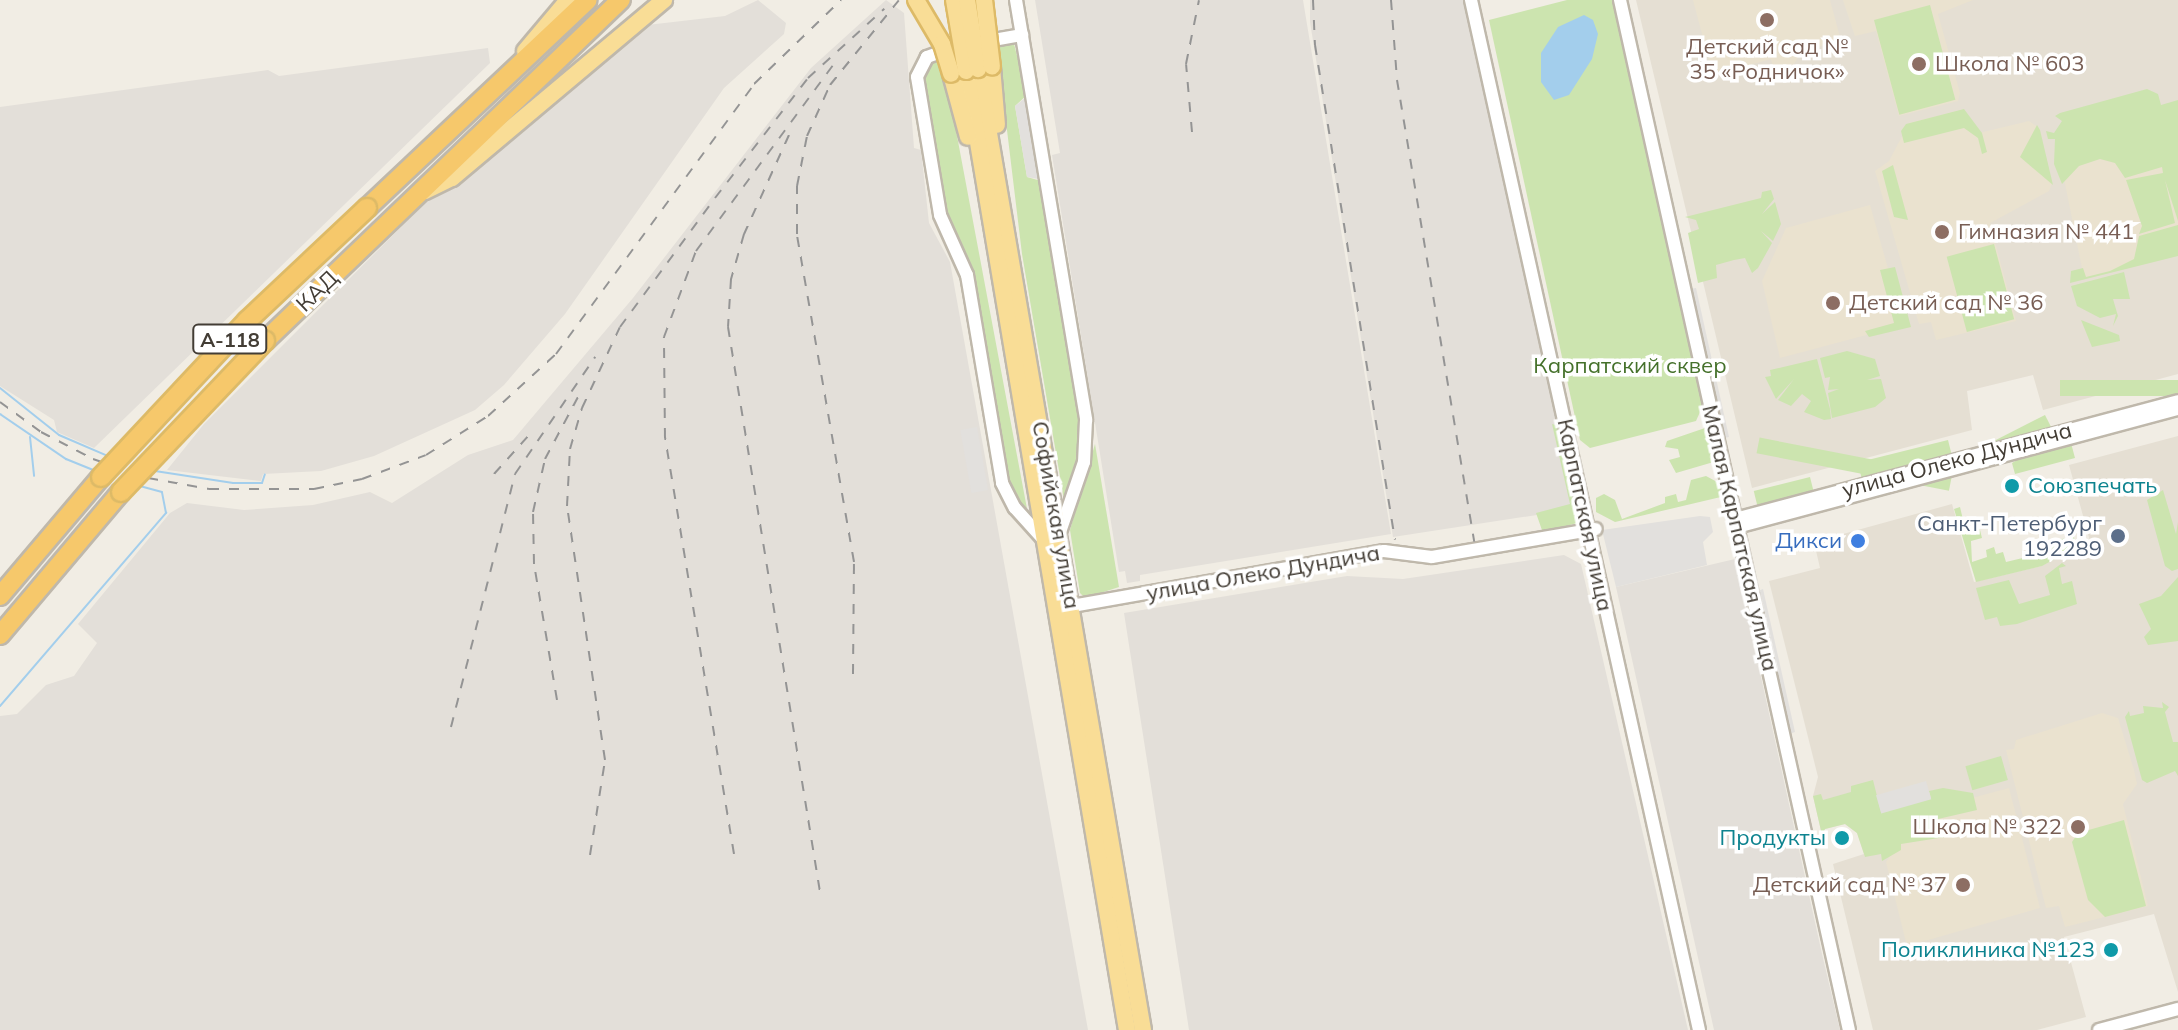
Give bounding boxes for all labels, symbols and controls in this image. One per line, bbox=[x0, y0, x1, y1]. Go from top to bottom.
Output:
marker: Детский сад № 35 «Родничок» bbox=[1758, 11, 1776, 29]
place label: Детский сад № 35 «Родничок» bbox=[1686, 33, 1848, 84]
place label: Школа № 603 bbox=[1935, 51, 2085, 77]
marker: Школа № 603 bbox=[1910, 55, 1928, 73]
place label: Гимназия № 441 bbox=[1958, 219, 2134, 245]
marker: Гимназия № 441 bbox=[1933, 223, 1951, 241]
street label: КАД bbox=[291, 265, 343, 317]
place label: Детский сад № 36 bbox=[1849, 290, 2043, 316]
marker: Детский сад № 36 bbox=[1824, 294, 1842, 312]
road number: А-118 bbox=[192, 323, 268, 355]
park label: Карпатский сквер bbox=[1533, 353, 1727, 379]
street label: Малая Карпатская улица bbox=[1696, 402, 1784, 674]
street label: Карпатская улица bbox=[1552, 416, 1618, 614]
street label: улица Олеко Дундича bbox=[1839, 417, 2075, 503]
street label: Софийская улица bbox=[1026, 419, 1086, 611]
place label: Союзпечать bbox=[2028, 473, 2157, 499]
marker: Союзпечать bbox=[2003, 477, 2021, 495]
place label: Санкт-Петербург 192289 bbox=[1917, 510, 2102, 562]
marker: Санкт-Петербург 192289 bbox=[2109, 527, 2127, 545]
place label: Дикси bbox=[1775, 528, 1842, 554]
marker: Дикси bbox=[1849, 532, 1867, 550]
street label: улица Олеко Дундича bbox=[1144, 539, 1382, 607]
place label: Школа № 322 bbox=[1912, 814, 2062, 840]
marker: Школа № 322 bbox=[2069, 818, 2087, 836]
place label: Продукты bbox=[1719, 825, 1826, 851]
marker: Продукты bbox=[1833, 829, 1851, 847]
place label: Детский сад № 37 bbox=[1753, 872, 1947, 898]
marker: Детский сад № 37 bbox=[1954, 876, 1972, 894]
place label: Поликлиника №123 bbox=[1881, 937, 2095, 963]
marker: Поликлиника №123 bbox=[2102, 941, 2120, 959]

